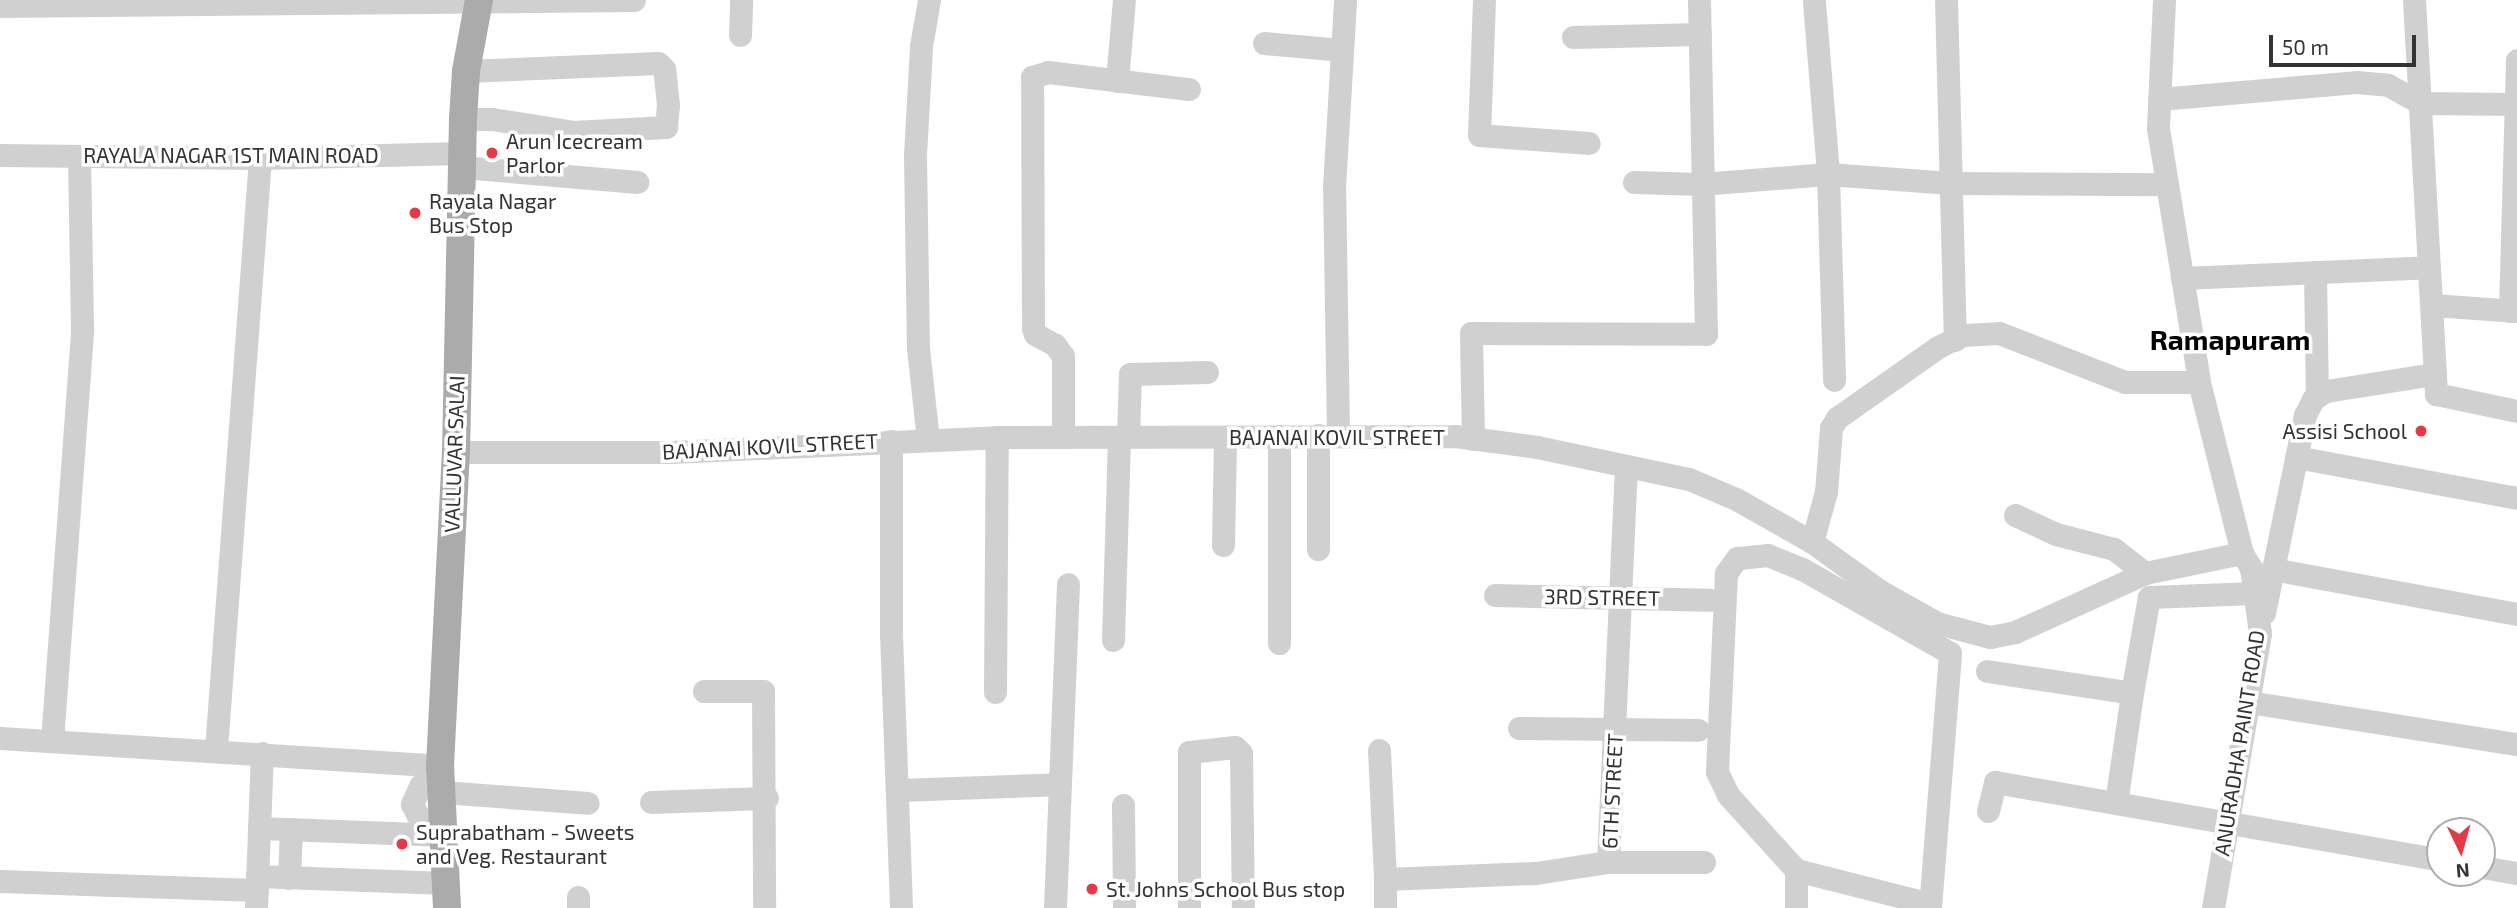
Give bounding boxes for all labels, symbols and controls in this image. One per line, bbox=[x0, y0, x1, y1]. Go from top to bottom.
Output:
scale bar bbox=[2272, 21, 2419, 65]
text: 50 m bbox=[2282, 34, 2329, 59]
place label: Arun Icecream Parlor bbox=[506, 128, 643, 178]
street label: RAYALA NAGAR 1ST MAIN ROAD bbox=[83, 142, 379, 168]
marker: Arun Icecream Parlor bbox=[484, 145, 500, 161]
place label: Rayala Nagar Bus Stop bbox=[429, 188, 556, 238]
marker: Rayala Nagar Bus Stop bbox=[407, 205, 423, 221]
district label: Ramapuram bbox=[2150, 322, 2310, 356]
street label: VALLUVAR SALAI bbox=[439, 375, 469, 533]
place label: Assisi School bbox=[2282, 418, 2407, 444]
marker: Assisi School bbox=[2413, 423, 2429, 439]
street label: BAJANAI KOVIL STREET bbox=[1229, 424, 1445, 450]
street label: BAJANAI KOVIL STREET bbox=[661, 428, 879, 464]
street label: 3RD STREET bbox=[1544, 583, 1660, 611]
street label: ANURADHA PAINT ROAD bbox=[2209, 628, 2269, 858]
street label: 6TH STREET bbox=[1596, 733, 1628, 849]
north arrow bbox=[2426, 817, 2496, 887]
place label: Suprabatham - Sweets and Veg. Restaurant bbox=[416, 819, 634, 869]
marker: Suprabatham - Sweets and Veg. Restaurant bbox=[394, 836, 410, 852]
text: N bbox=[2455, 859, 2471, 883]
place label: St. Johns School Bus stop bbox=[1106, 876, 1346, 902]
marker: St. Johns School Bus stop bbox=[1084, 881, 1100, 897]

